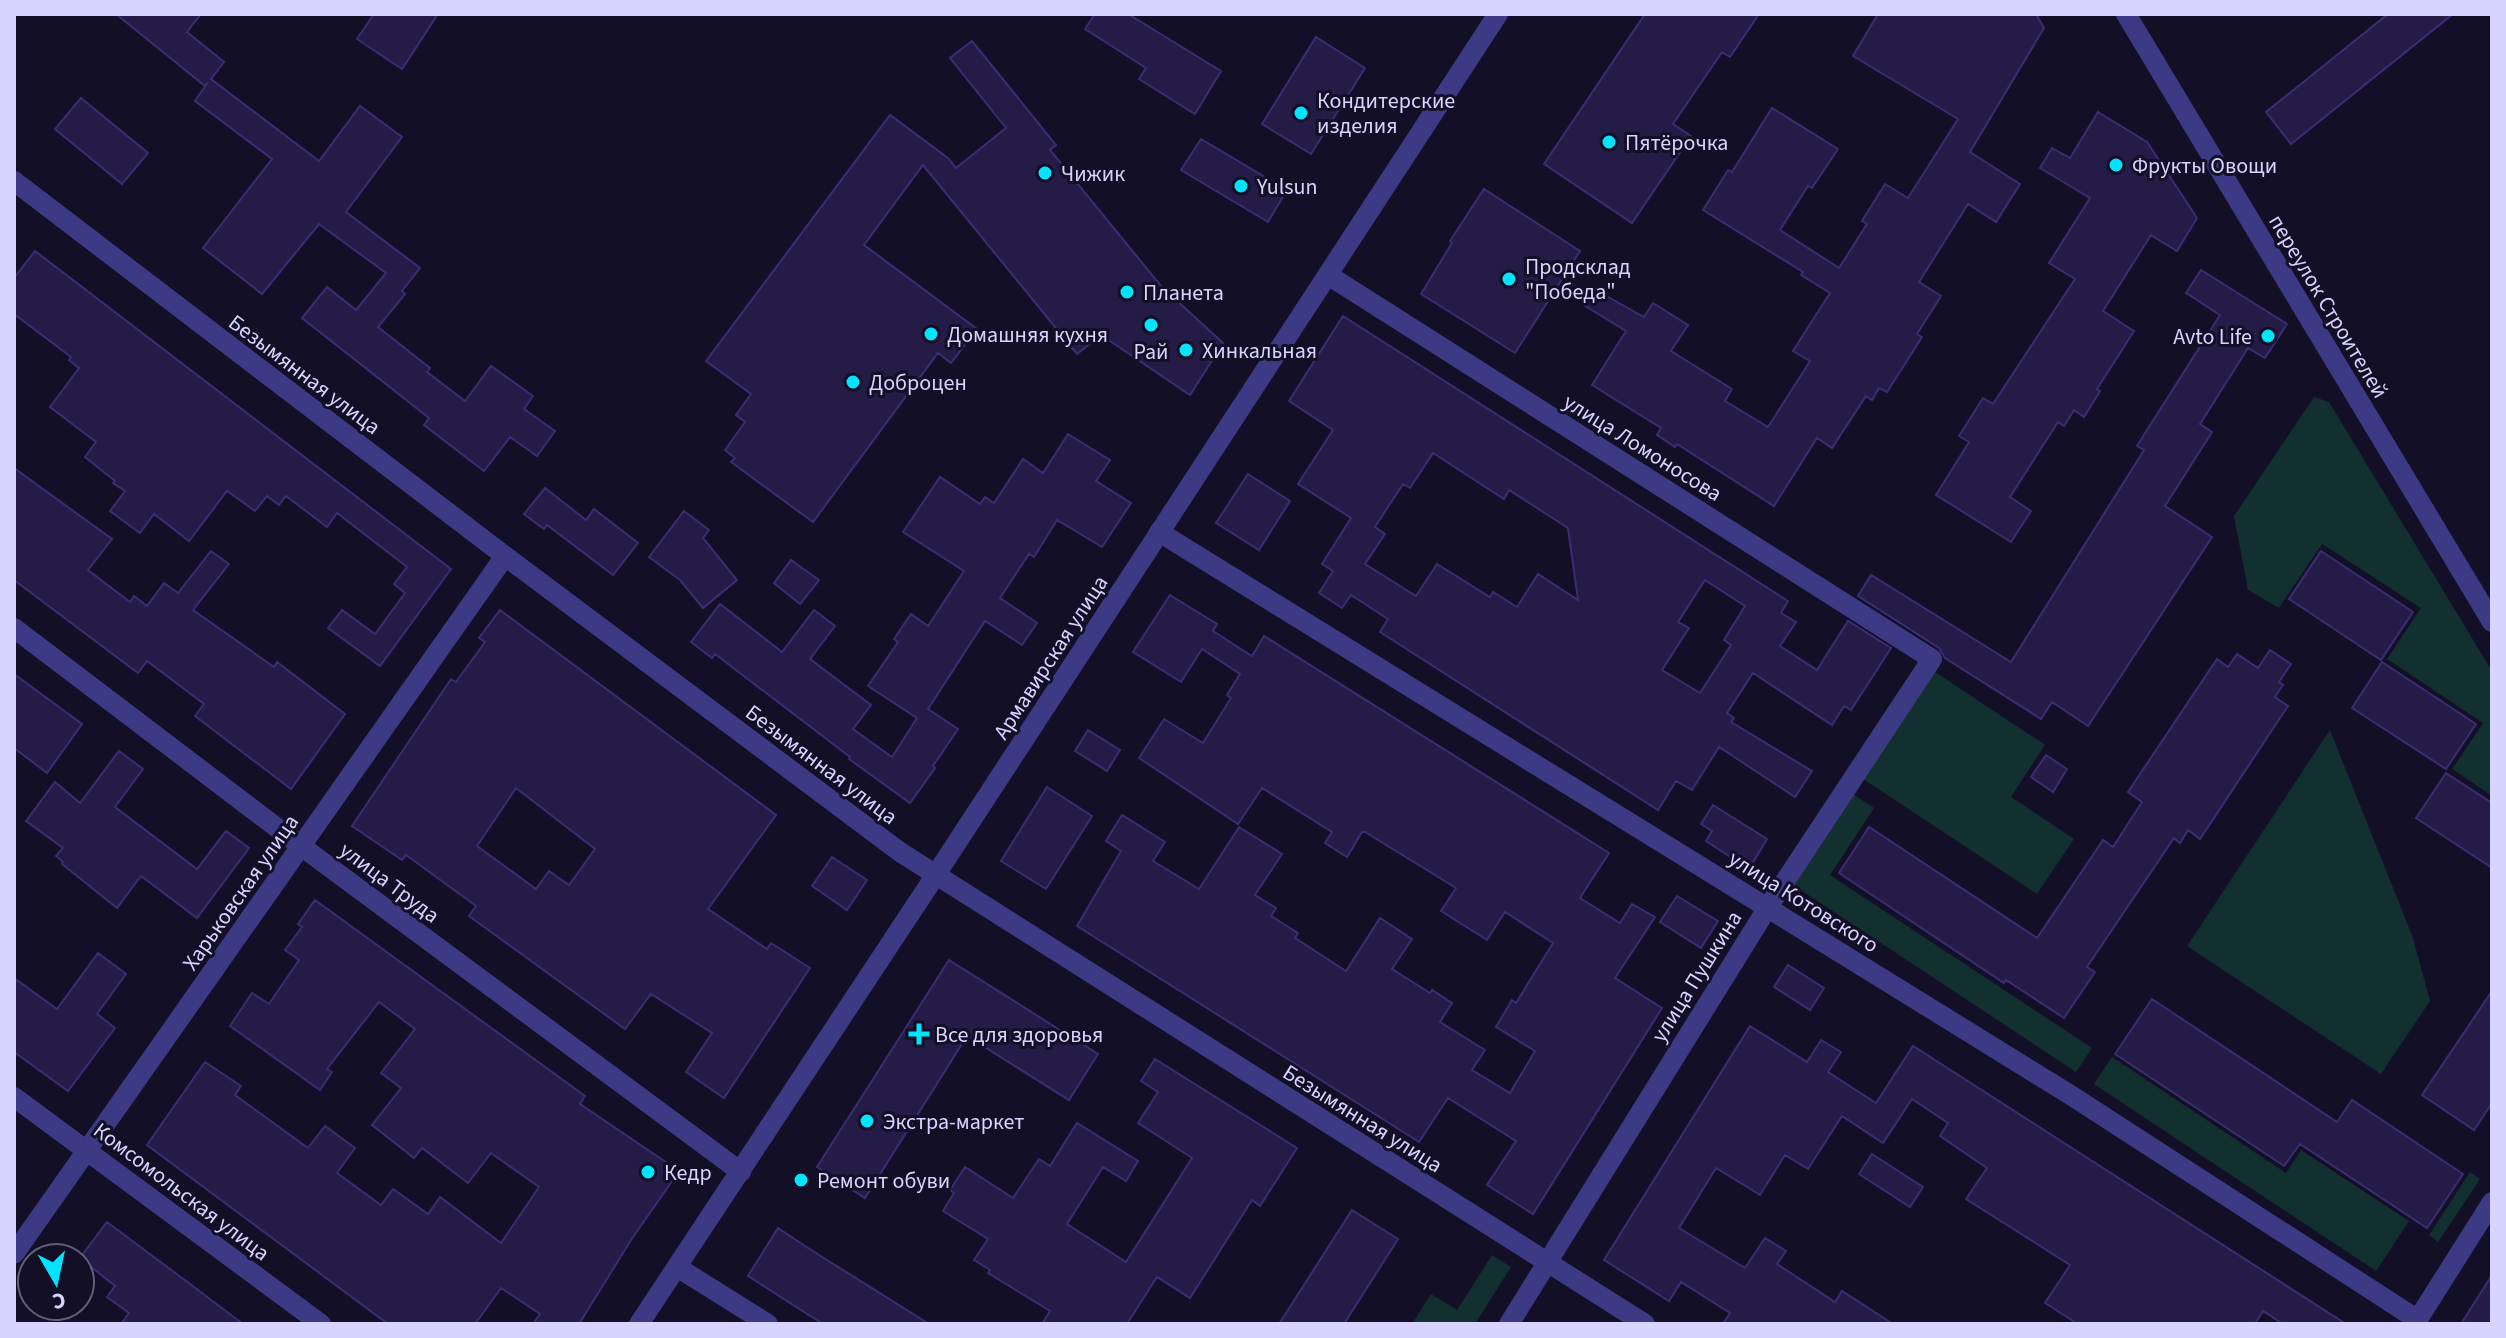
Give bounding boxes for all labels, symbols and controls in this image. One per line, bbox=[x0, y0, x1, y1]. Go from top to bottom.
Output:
place label: Кондитерские изделия bbox=[1317, 85, 1455, 142]
marker: Кондитерские изделия bbox=[1292, 104, 1310, 122]
place label: Пятёрочка bbox=[1625, 127, 1728, 159]
marker: Пятёрочка bbox=[1600, 133, 1618, 151]
place label: Фрукты Овощи bbox=[2132, 150, 2277, 182]
marker: Фрукты Овощи bbox=[2107, 156, 2125, 174]
place label: Чижик bbox=[1061, 158, 1125, 190]
marker: Чижик bbox=[1036, 164, 1054, 182]
place label: Yulsun bbox=[1256, 171, 1318, 203]
marker: Yulsun bbox=[1232, 177, 1250, 195]
street label: переулок Строителей bbox=[2260, 208, 2396, 405]
place label: Продсклад "Победа" bbox=[1525, 251, 1631, 308]
marker: Продсклад "Победа" bbox=[1500, 270, 1518, 288]
place label: Планета bbox=[1143, 277, 1224, 309]
marker: Планета bbox=[1118, 283, 1136, 301]
street label: Безымянная улица bbox=[222, 307, 387, 443]
marker: Рай bbox=[1142, 316, 1160, 334]
place label: Домашняя кухня bbox=[947, 319, 1108, 351]
place label: Avto Life bbox=[2173, 321, 2252, 353]
marker: Домашняя кухня bbox=[922, 325, 940, 343]
marker: Avto Life bbox=[2259, 327, 2277, 345]
place label: Хинкальная bbox=[1202, 335, 1317, 367]
place label: Рай bbox=[1133, 336, 1169, 368]
marker: Хинкальная bbox=[1177, 341, 1195, 359]
place label: Доброцен bbox=[869, 367, 967, 399]
marker: Доброцен bbox=[844, 373, 862, 391]
street label: улица Ломоносова bbox=[1557, 386, 1728, 510]
street label: Армавирская улица bbox=[986, 569, 1116, 746]
street label: Безымянная улица bbox=[739, 697, 904, 833]
street label: Харьковская улица bbox=[175, 808, 307, 977]
street label: улица Труда bbox=[333, 835, 446, 931]
street label: улица Котовского bbox=[1722, 843, 1885, 961]
street label: улица Пушкина bbox=[1644, 905, 1750, 1049]
place label: Все для здоровья bbox=[935, 1019, 1103, 1051]
marker: Все для здоровья bbox=[910, 1025, 928, 1043]
street label: Безымянная улица bbox=[1276, 1057, 1449, 1181]
place label: Экстра-маркет bbox=[883, 1106, 1024, 1138]
marker: Экстра-маркет bbox=[858, 1112, 876, 1130]
street label: Комсомольская улица bbox=[87, 1115, 276, 1269]
place label: Кедр bbox=[664, 1157, 712, 1189]
marker: Кедр bbox=[639, 1163, 657, 1181]
place label: Ремонт обуви bbox=[817, 1165, 950, 1197]
marker: Ремонт обуви bbox=[792, 1171, 810, 1189]
north arrow bbox=[16, 1242, 96, 1322]
text: С bbox=[50, 1284, 68, 1318]

